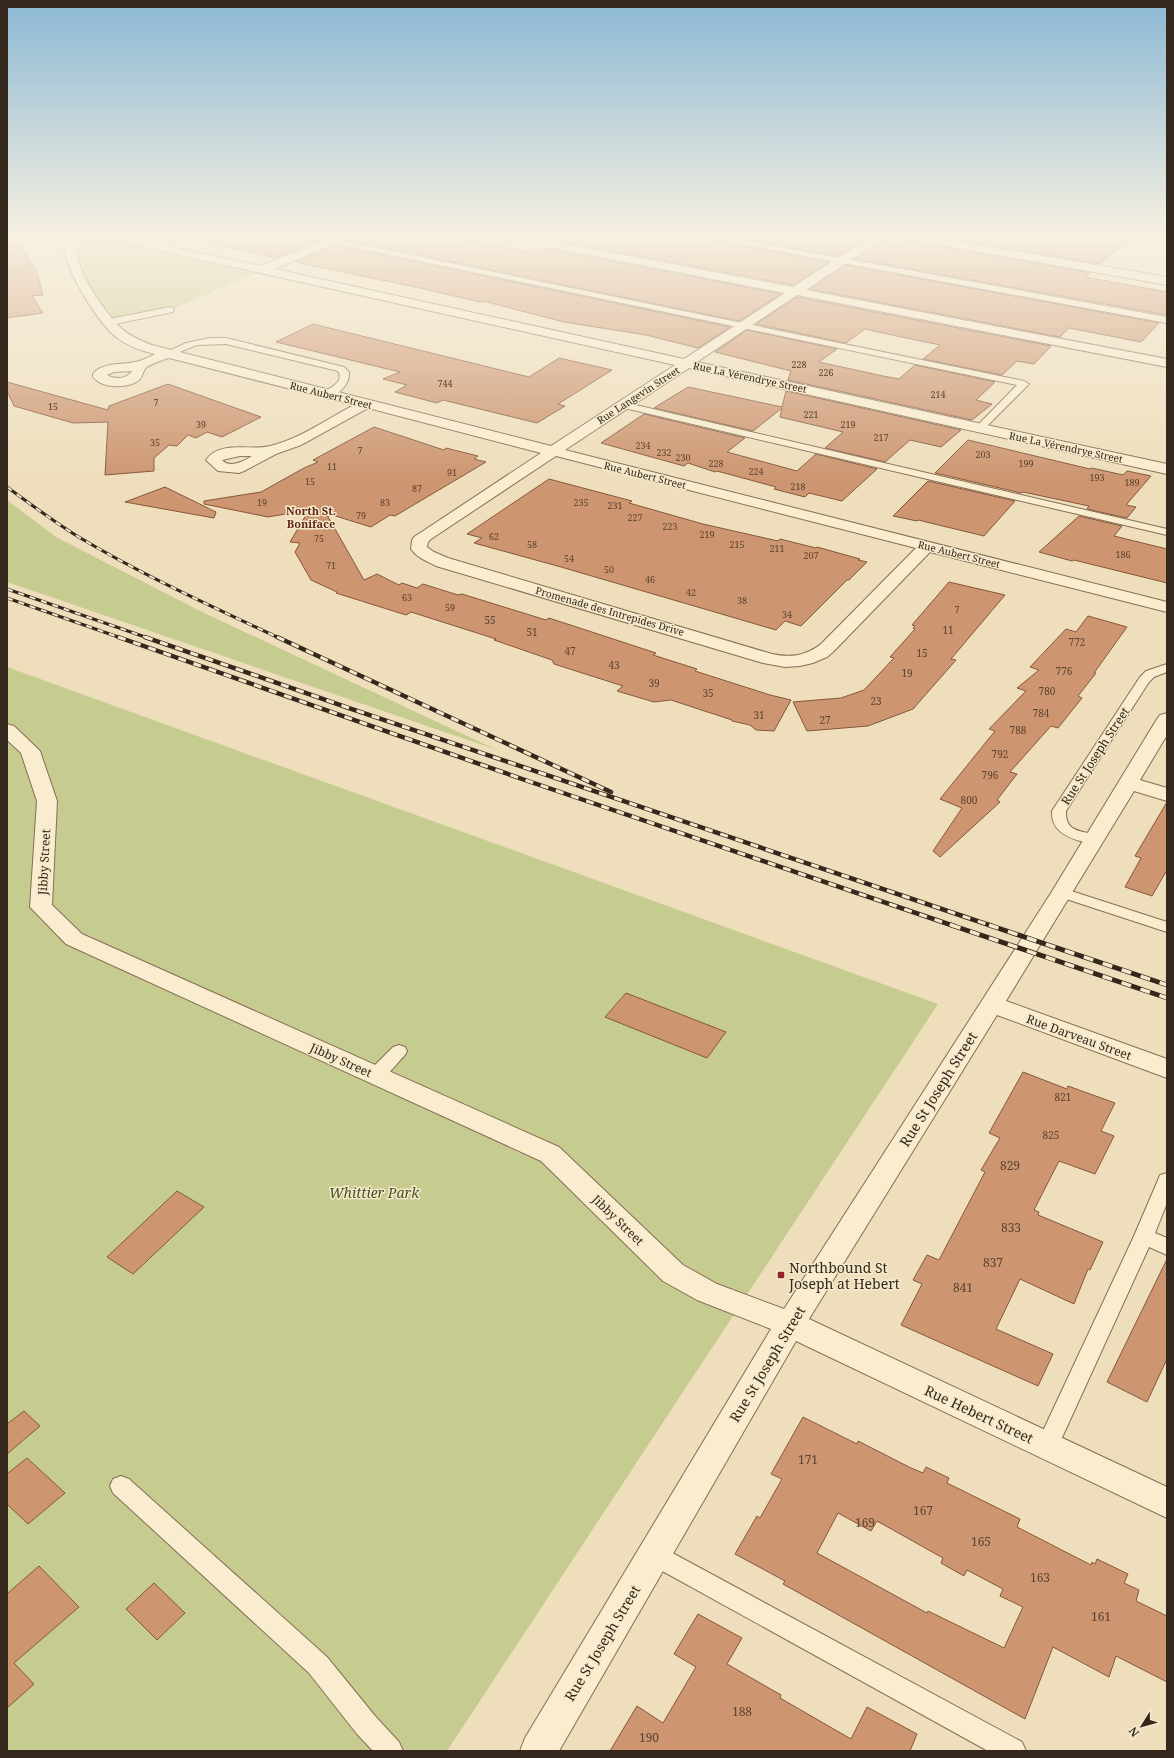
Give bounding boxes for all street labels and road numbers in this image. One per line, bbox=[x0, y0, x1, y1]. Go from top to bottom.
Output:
street label: Rue La Vérendrye Street bbox=[692, 358, 808, 396]
street label: Rue Langevin Street bbox=[594, 363, 682, 427]
street label: Rue Aubert Street bbox=[288, 378, 374, 412]
street label: Rue La Vérendrye Street bbox=[1008, 428, 1124, 466]
street label: Rue Aubert Street bbox=[602, 458, 688, 492]
street label: Rue Aubert Street bbox=[916, 537, 1002, 571]
street label: Promenade des Intrepides Drive bbox=[534, 583, 686, 639]
street label: Rue St Joseph Street bbox=[1057, 704, 1133, 808]
street label: Jibby Street bbox=[34, 829, 54, 896]
street label: Rue Darveau Street bbox=[1024, 1010, 1134, 1064]
street label: Rue St Joseph Street bbox=[895, 1028, 981, 1150]
street label: Jibby Street bbox=[306, 1038, 375, 1081]
street label: Jibby Street bbox=[588, 1190, 648, 1249]
street label: Rue St Joseph Street bbox=[725, 1302, 809, 1426]
street label: Rue Hebert Street bbox=[921, 1380, 1037, 1448]
street label: Rue St Joseph Street bbox=[560, 1581, 644, 1705]

